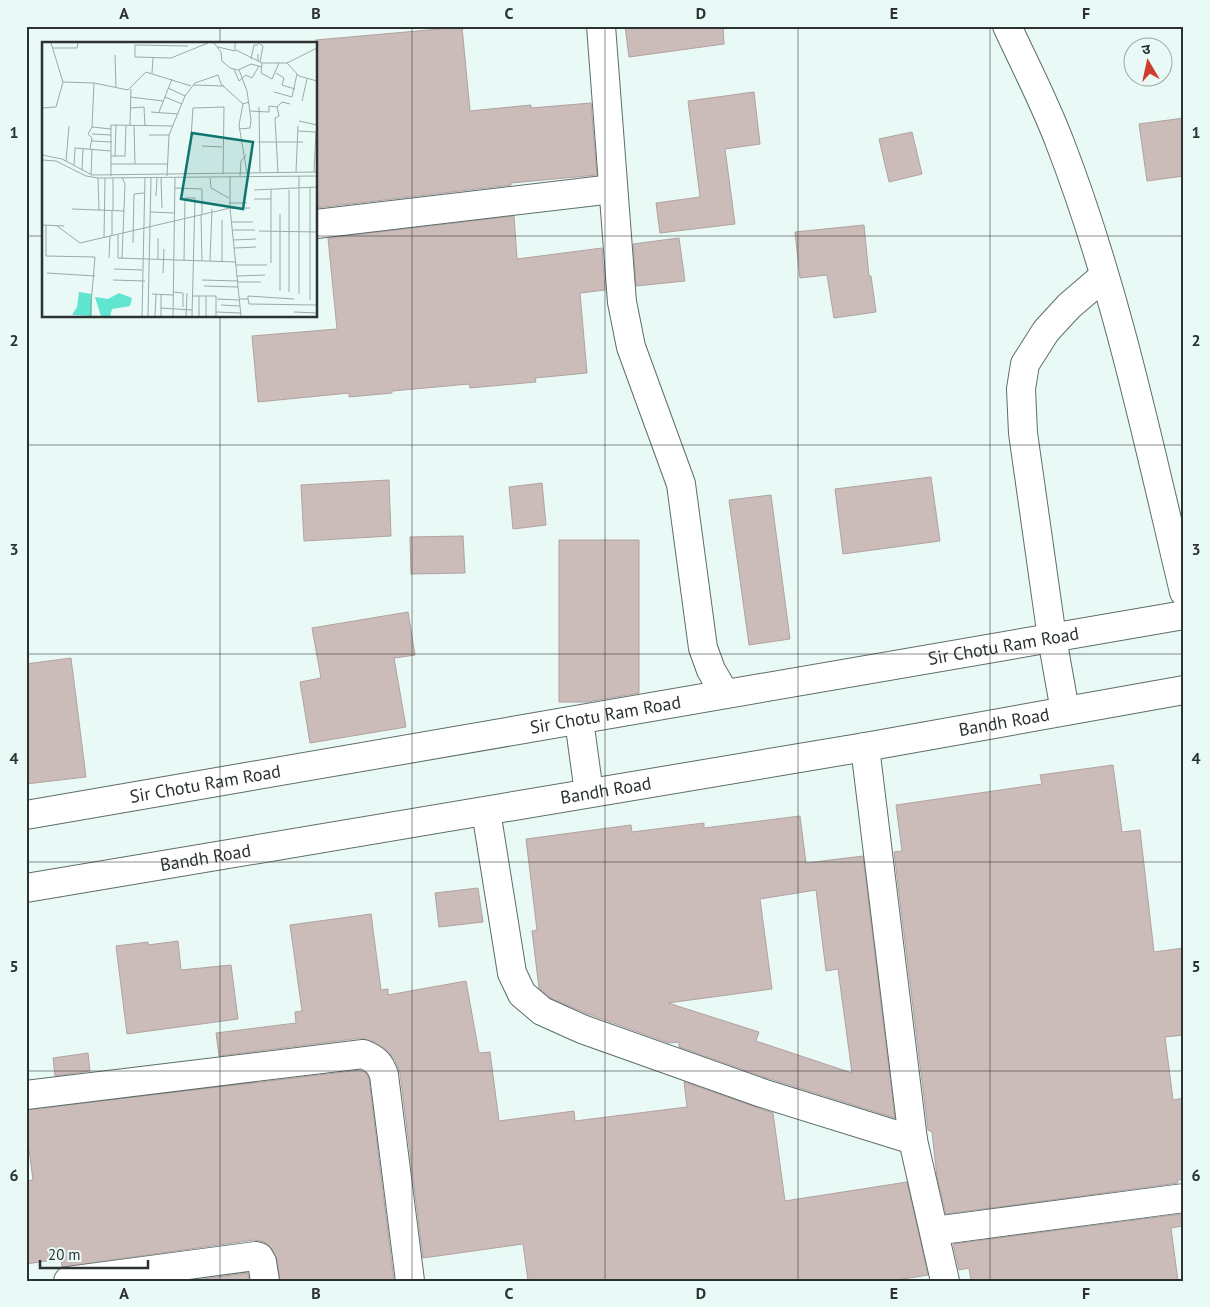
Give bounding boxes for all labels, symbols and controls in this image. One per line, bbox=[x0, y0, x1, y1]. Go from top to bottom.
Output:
text: A bbox=[119, 3, 129, 23]
text: B bbox=[311, 3, 321, 23]
text: C bbox=[505, 3, 514, 23]
text: D bbox=[696, 3, 706, 23]
text: E bbox=[890, 3, 898, 23]
text: F bbox=[1082, 3, 1090, 23]
north arrow bbox=[1122, 38, 1172, 88]
text: उ bbox=[1141, 40, 1152, 59]
inset map bbox=[42, 42, 318, 318]
text: 1 bbox=[9, 122, 19, 142]
text: 1 bbox=[1191, 122, 1201, 142]
text: 2 bbox=[9, 330, 19, 350]
text: 2 bbox=[1191, 330, 1201, 350]
text: 3 bbox=[9, 539, 19, 559]
text: 3 bbox=[1191, 539, 1201, 559]
street label: Sir Chotu Ram Road bbox=[926, 621, 1081, 670]
street label: Sir Chotu Ram Road bbox=[528, 690, 683, 739]
street label: Bandh Road bbox=[957, 702, 1051, 741]
text: 4 bbox=[9, 748, 19, 768]
text: 4 bbox=[1191, 748, 1201, 768]
street label: Sir Chotu Ram Road bbox=[128, 759, 283, 808]
street label: Bandh Road bbox=[559, 771, 653, 809]
street label: Bandh Road bbox=[158, 838, 253, 876]
text: 5 bbox=[9, 956, 19, 976]
text: 5 bbox=[1191, 956, 1201, 976]
text: 6 bbox=[9, 1165, 19, 1185]
text: 6 bbox=[1191, 1165, 1201, 1185]
scale bar bbox=[40, 1237, 148, 1269]
text: 20 m bbox=[48, 1245, 81, 1264]
text: A bbox=[119, 1283, 129, 1303]
text: B bbox=[311, 1283, 321, 1303]
text: C bbox=[505, 1283, 514, 1303]
text: D bbox=[696, 1283, 706, 1303]
text: E bbox=[890, 1283, 898, 1303]
text: F bbox=[1082, 1283, 1090, 1303]

